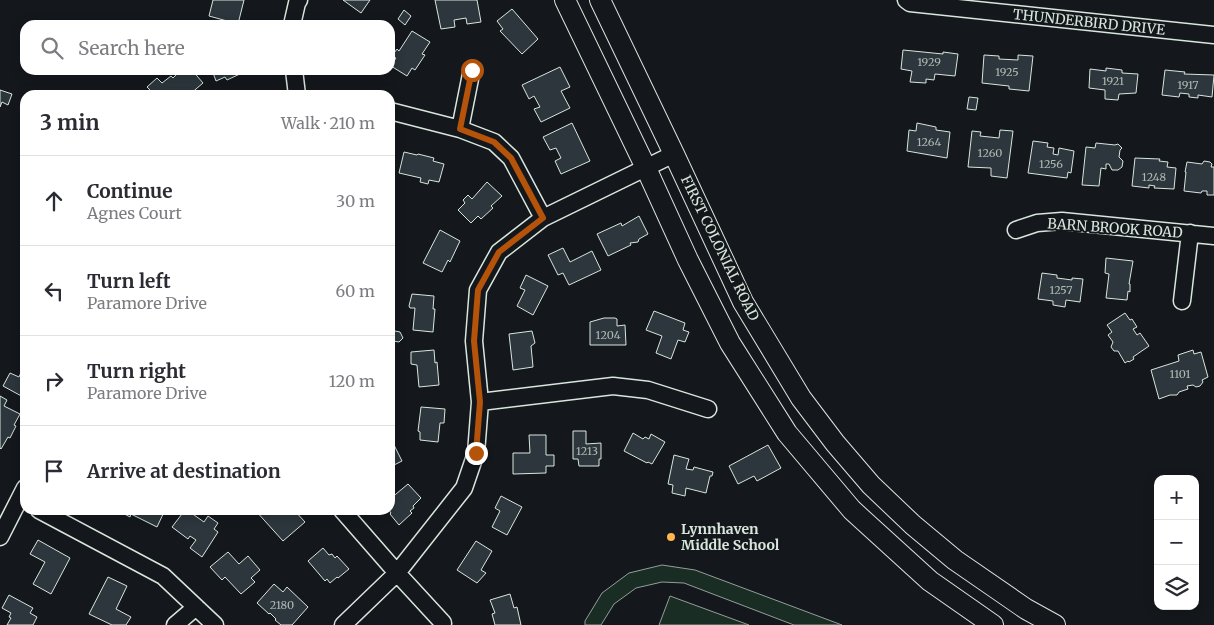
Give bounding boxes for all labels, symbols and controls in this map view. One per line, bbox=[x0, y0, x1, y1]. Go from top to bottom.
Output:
street label: THUNDERBIRD DRIVE bbox=[1012, 5, 1166, 39]
search box bbox=[20, 20, 395, 75]
icon: search bbox=[38, 34, 66, 62]
text: Search here bbox=[78, 36, 185, 60]
house number: 1929 bbox=[917, 55, 941, 69]
route start bbox=[461, 59, 484, 82]
house number: 1925 bbox=[995, 65, 1019, 79]
house number: 1921 bbox=[1102, 74, 1124, 88]
house number: 1917 bbox=[1177, 78, 1199, 92]
text: 3 min bbox=[40, 109, 99, 136]
text: Walk · 210 m bbox=[281, 113, 375, 133]
house number: 1264 bbox=[917, 135, 941, 149]
house number: 1260 bbox=[978, 146, 1002, 160]
house number: 1256 bbox=[1039, 157, 1063, 171]
house number: 1248 bbox=[1142, 170, 1167, 184]
street label: FIRST COLONIAL ROAD bbox=[677, 172, 763, 324]
text: Continue bbox=[87, 179, 173, 203]
icon: ahead bbox=[40, 187, 68, 215]
text: 30 m bbox=[336, 191, 375, 211]
text: Agnes Court bbox=[87, 203, 182, 223]
street label: BARN BROOK ROAD bbox=[1047, 214, 1184, 242]
text: Turn left bbox=[87, 269, 171, 293]
icon: left bbox=[40, 277, 68, 305]
text: 60 m bbox=[335, 281, 375, 301]
house number: 1257 bbox=[1049, 283, 1073, 297]
text: Paramore Drive bbox=[87, 293, 207, 313]
house number: 1204 bbox=[596, 328, 621, 342]
text: Turn right bbox=[87, 359, 186, 383]
icon: right bbox=[40, 367, 68, 395]
house number: 1101 bbox=[1170, 367, 1190, 381]
text: 120 m bbox=[329, 371, 375, 391]
text: Paramore Drive bbox=[87, 383, 207, 403]
route end bbox=[465, 442, 488, 465]
house number: 1213 bbox=[576, 444, 598, 458]
icon: arrive bbox=[40, 457, 68, 485]
text: Arrive at destination bbox=[87, 459, 281, 483]
map controls bbox=[1154, 475, 1199, 610]
button: + bbox=[1154, 475, 1199, 520]
place label: Lynnhaven Middle School bbox=[681, 520, 780, 554]
button: − bbox=[1154, 520, 1199, 565]
marker: Lynnhaven Middle School bbox=[665, 531, 677, 543]
button: layers bbox=[1154, 565, 1199, 610]
house number: 2180 bbox=[270, 598, 294, 612]

